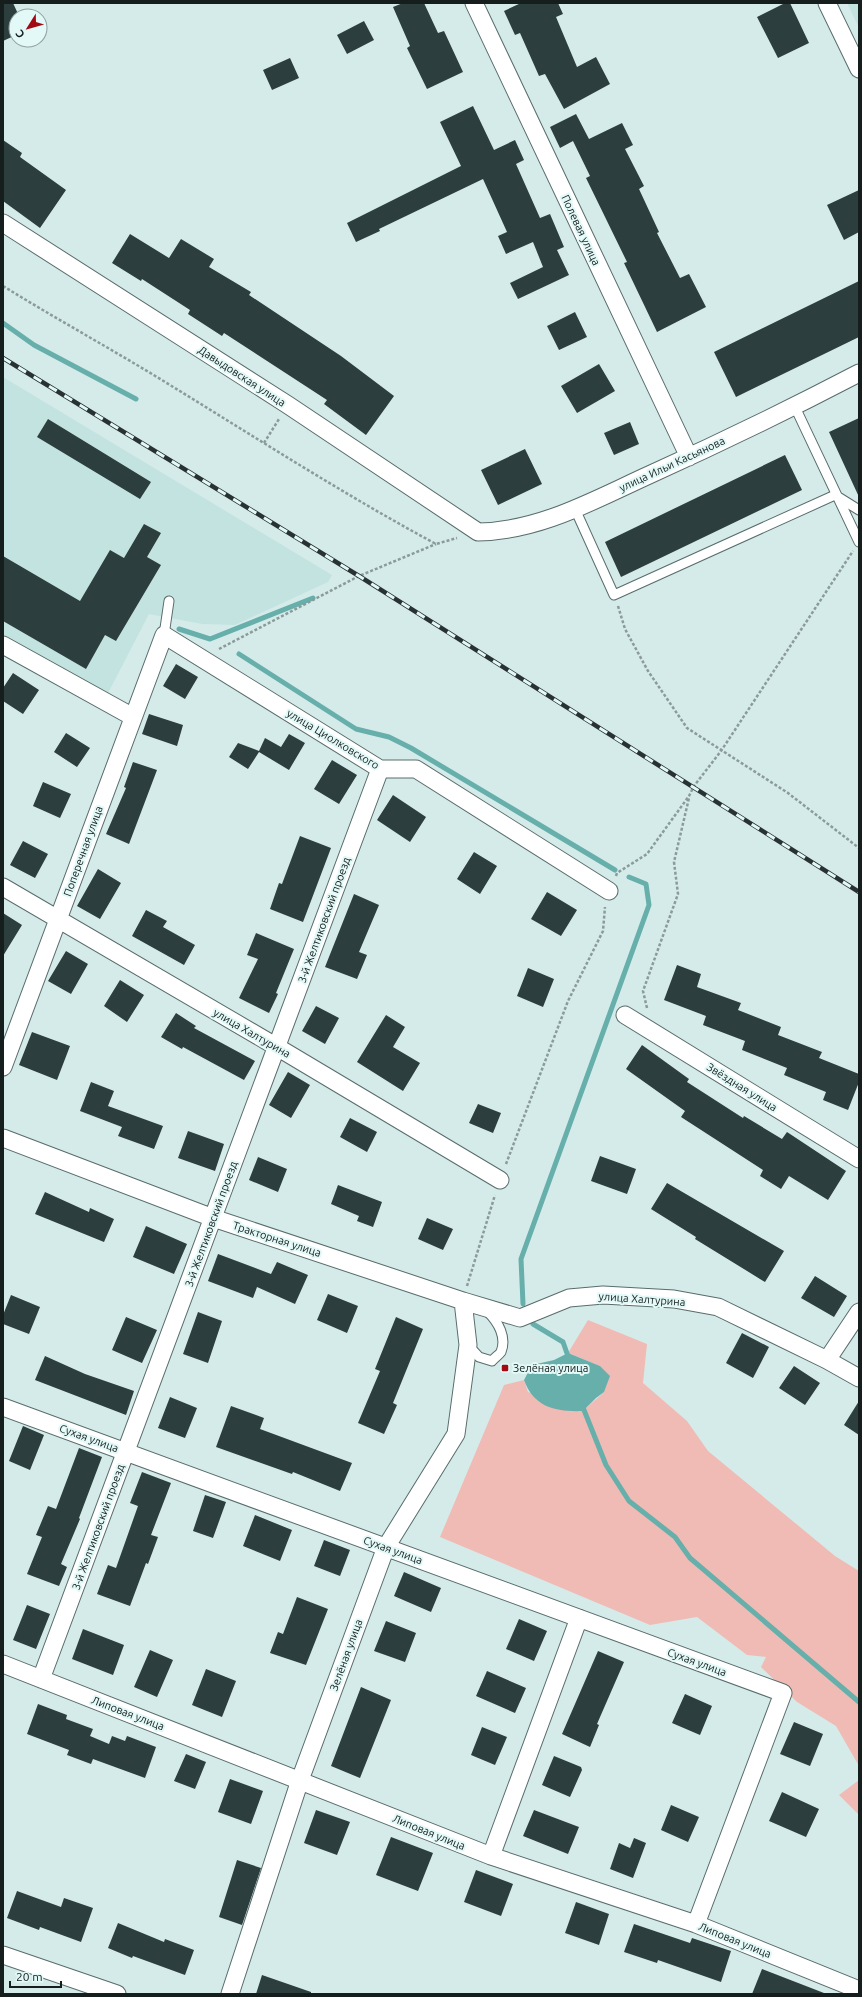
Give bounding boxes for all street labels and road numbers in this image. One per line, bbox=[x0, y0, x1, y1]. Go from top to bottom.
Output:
street label: Полевая улица bbox=[559, 193, 603, 267]
street label: Давыдовская улица bbox=[196, 343, 288, 409]
street label: улица Ильи Касьянова bbox=[617, 434, 727, 494]
street label: улица Циолковского bbox=[285, 707, 381, 771]
street label: Поперечная улица bbox=[61, 804, 105, 898]
street label: 3-й Желтиковский проезд bbox=[296, 855, 353, 985]
street label: улица Халтурина bbox=[211, 1006, 293, 1060]
street label: Звёздная улица bbox=[705, 1061, 779, 1113]
street label: 3-й Желтиковский проезд bbox=[183, 1159, 240, 1289]
street label: Тракторная улица bbox=[231, 1219, 323, 1259]
street label: улица Халтурина bbox=[598, 1290, 686, 1308]
street label: Сухая улица bbox=[58, 1422, 120, 1454]
street label: 3-й Желтиковский проезд bbox=[70, 1462, 127, 1592]
street label: Сухая улица bbox=[362, 1534, 424, 1566]
street label: Зелёная улица bbox=[327, 1618, 365, 1692]
street label: Сухая улица bbox=[666, 1646, 728, 1678]
street label: Липовая улица bbox=[90, 1694, 166, 1732]
street label: Липовая улица bbox=[391, 1812, 467, 1852]
street label: Липовая улица bbox=[697, 1920, 773, 1960]

